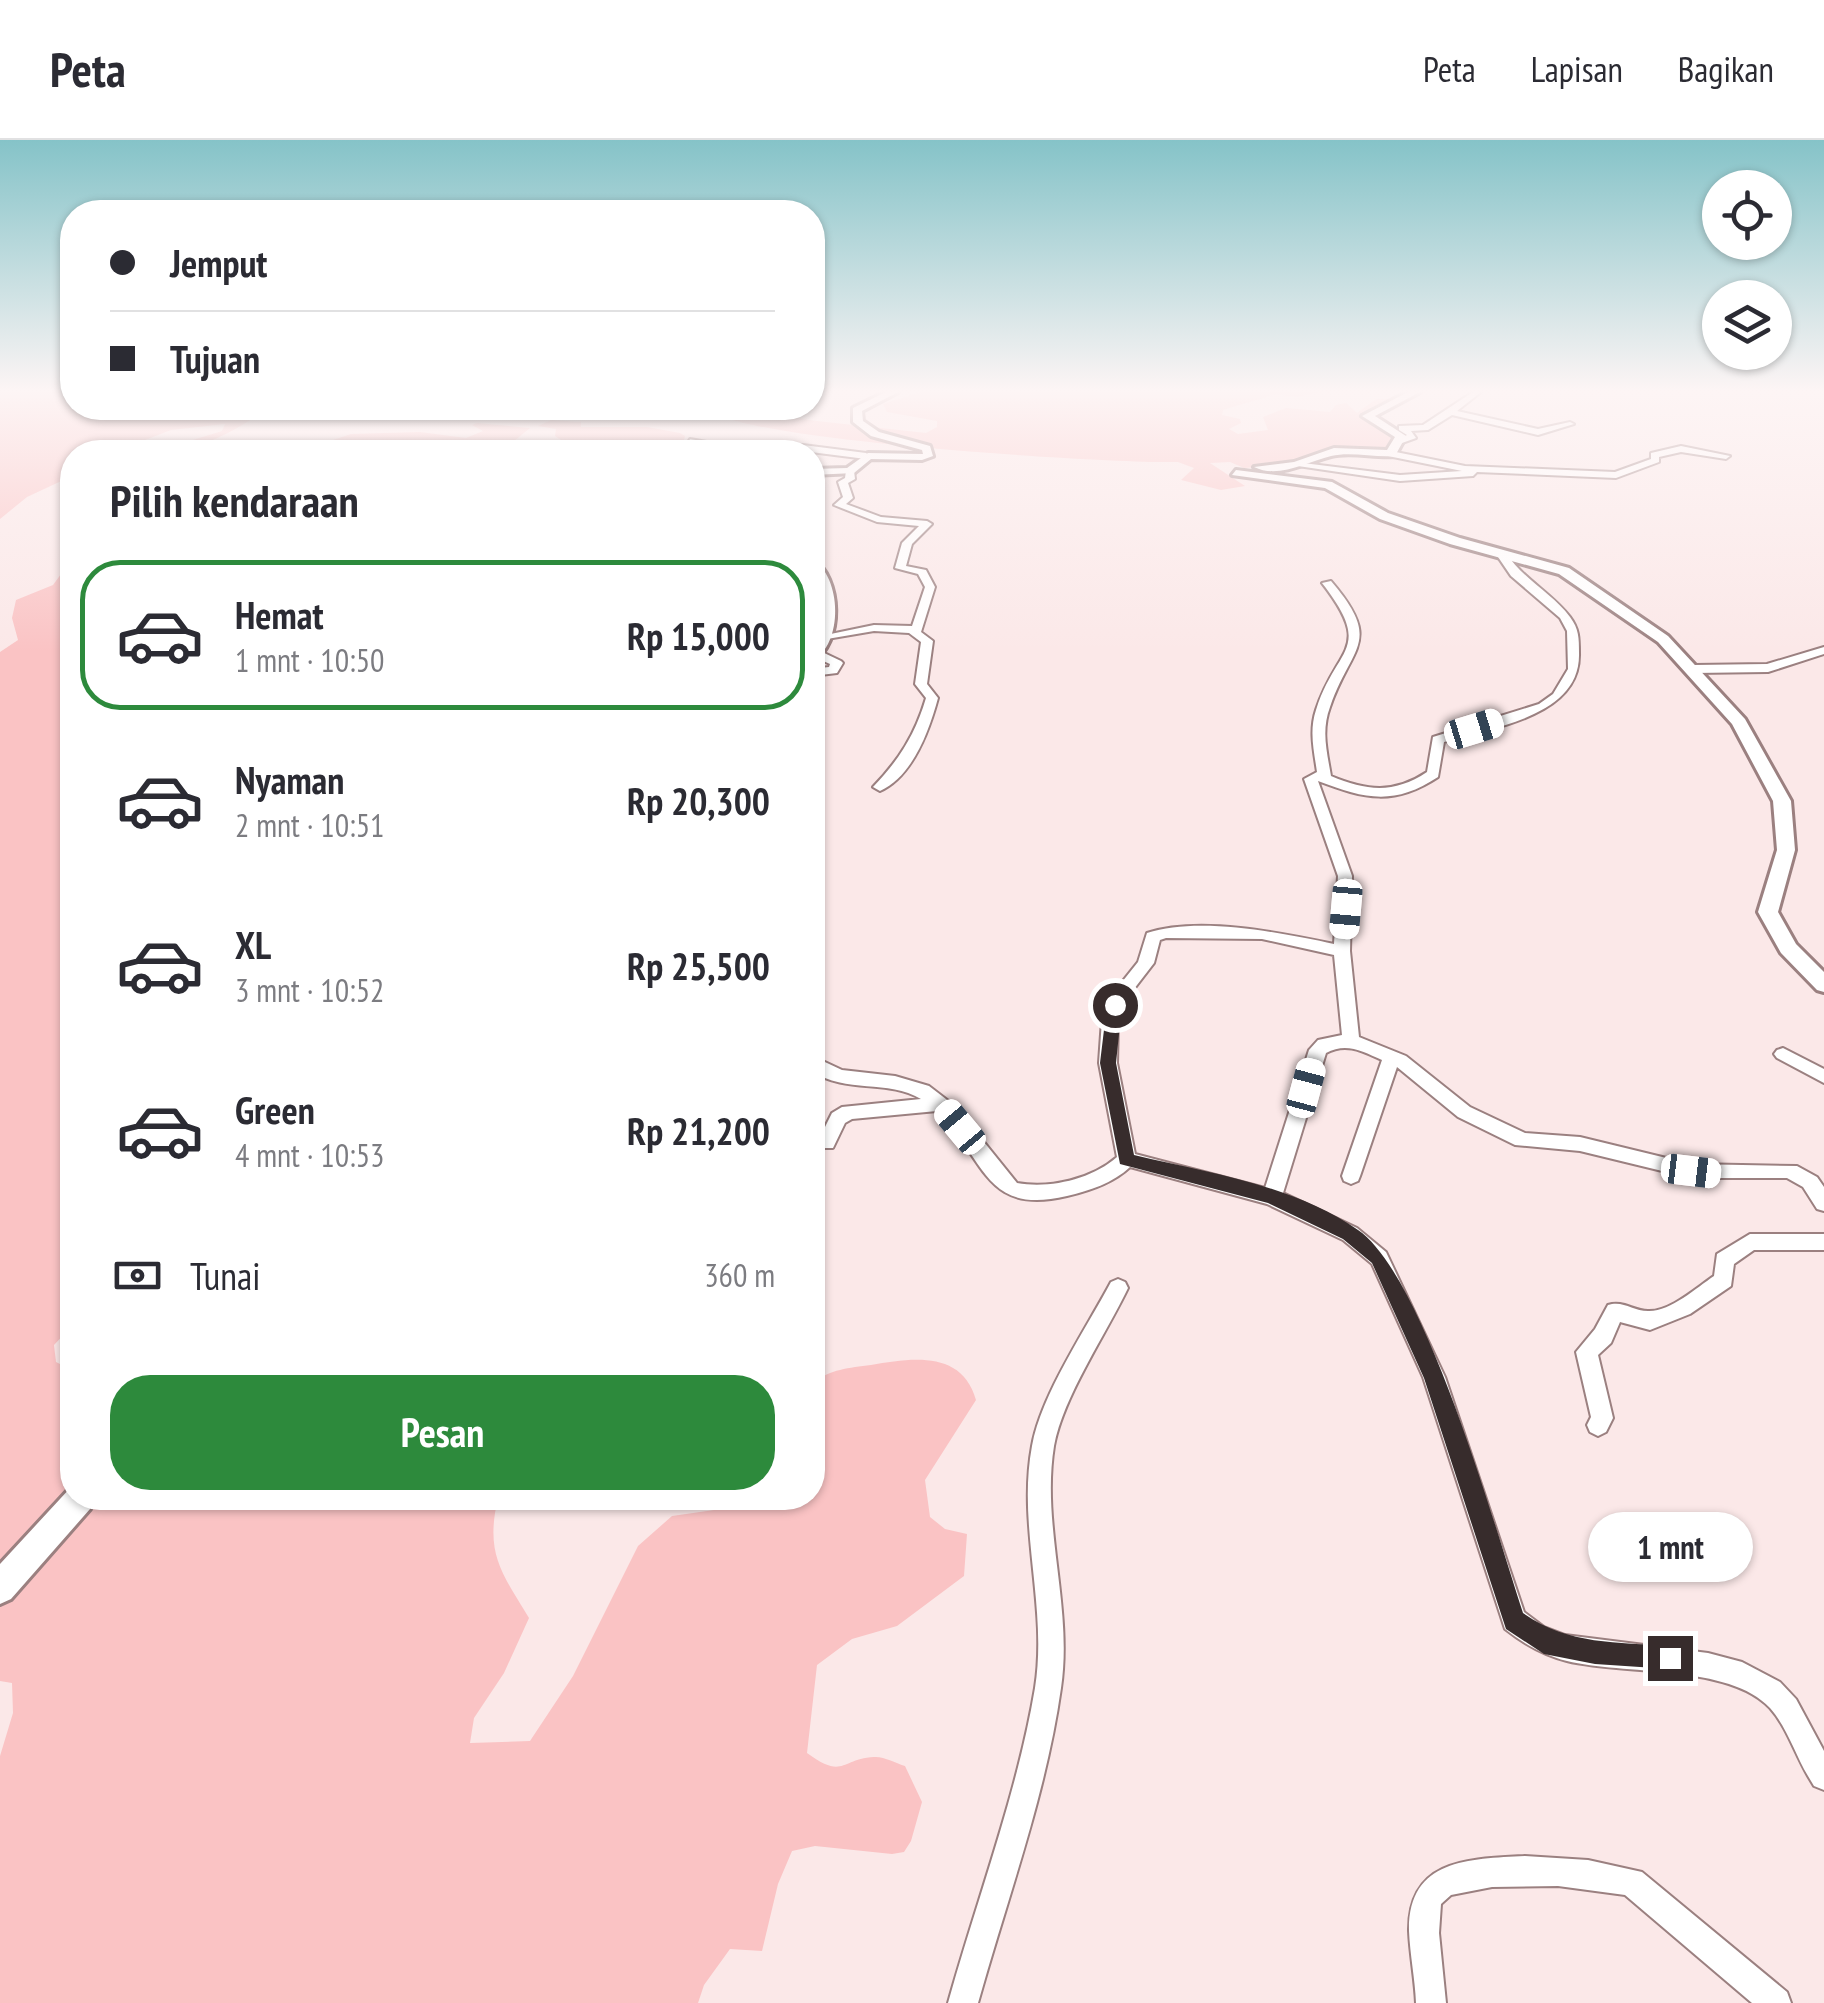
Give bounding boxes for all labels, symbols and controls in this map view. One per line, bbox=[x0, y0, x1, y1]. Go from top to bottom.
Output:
text: Peta bbox=[50, 38, 126, 100]
text: Peta bbox=[1423, 46, 1476, 92]
text: Lapisan bbox=[1531, 46, 1623, 92]
text: Bagikan bbox=[1678, 46, 1774, 92]
map controls bbox=[1702, 170, 1792, 370]
button: locate bbox=[1702, 170, 1792, 260]
text: Jemput bbox=[170, 238, 267, 287]
button: layers bbox=[1702, 280, 1792, 370]
text: Tujuan bbox=[170, 334, 260, 383]
text: Pilih kendaraan bbox=[110, 471, 359, 529]
icon: car bbox=[115, 590, 205, 680]
text: Hemat bbox=[235, 590, 323, 639]
text: Rp 15,000 bbox=[627, 611, 770, 660]
text: 1 mnt · 10:50 bbox=[235, 639, 384, 681]
car bbox=[1441, 706, 1507, 752]
icon: car bbox=[115, 755, 205, 845]
text: Nyaman bbox=[235, 755, 344, 804]
text: Rp 20,300 bbox=[627, 776, 770, 825]
text: 2 mnt · 10:51 bbox=[235, 804, 384, 846]
car bbox=[1328, 878, 1364, 940]
icon: car bbox=[115, 920, 205, 1010]
text: XL bbox=[235, 920, 271, 969]
text: Rp 25,500 bbox=[627, 941, 770, 990]
text: 3 mnt · 10:52 bbox=[235, 969, 384, 1011]
route start bbox=[1093, 983, 1138, 1028]
car bbox=[1284, 1055, 1328, 1121]
icon: car bbox=[115, 1085, 205, 1175]
text: Green bbox=[235, 1085, 315, 1134]
car bbox=[929, 1094, 991, 1160]
text: Rp 21,200 bbox=[627, 1106, 770, 1155]
text: 4 mnt · 10:53 bbox=[235, 1134, 384, 1176]
car bbox=[1659, 1152, 1723, 1190]
icon: cash bbox=[110, 1248, 165, 1303]
text: Tunai bbox=[190, 1251, 260, 1300]
text: 360 m bbox=[704, 1254, 775, 1296]
button: Pesan bbox=[110, 1375, 775, 1490]
callout: 1 mnt bbox=[1588, 1513, 1752, 1583]
text: 1 mnt bbox=[1637, 1526, 1704, 1568]
route end bbox=[1648, 1636, 1693, 1681]

